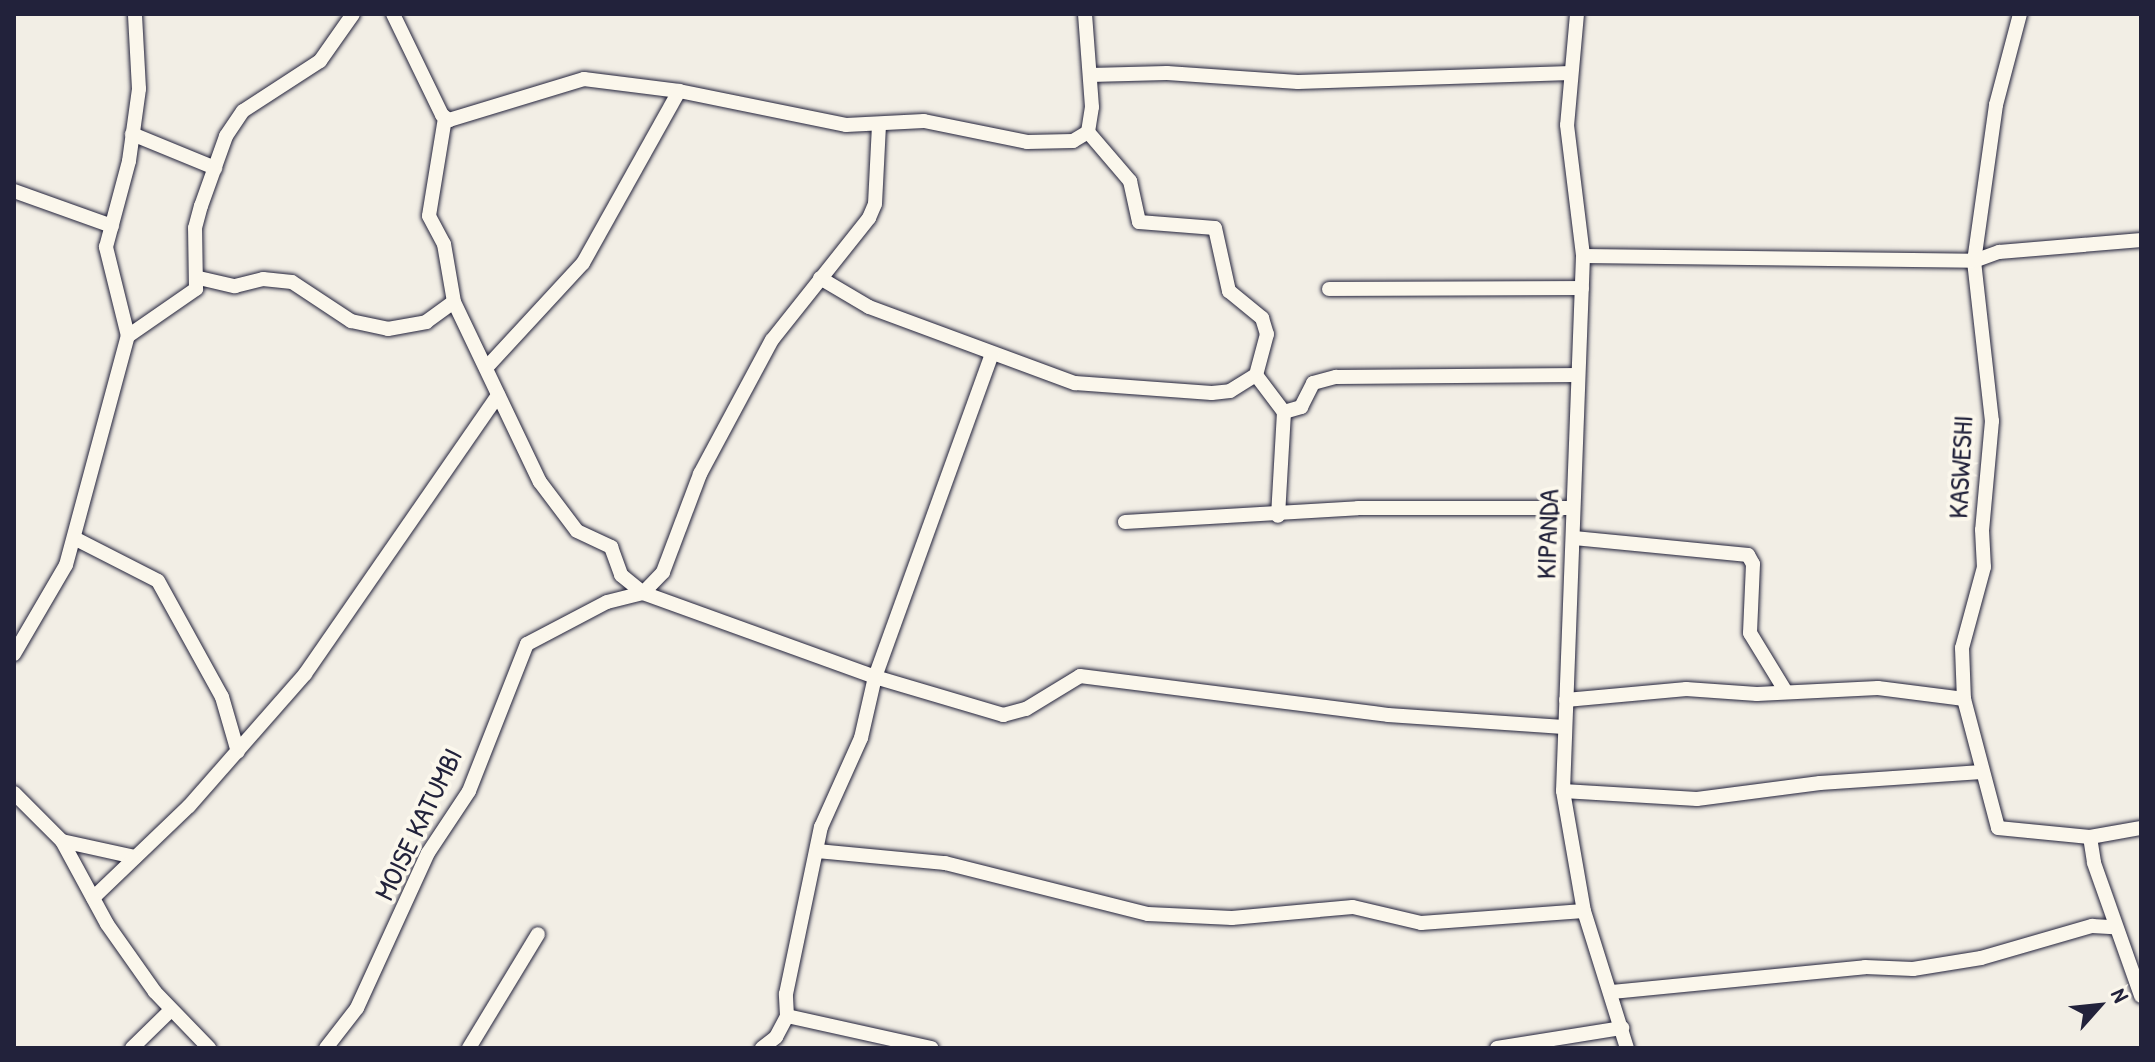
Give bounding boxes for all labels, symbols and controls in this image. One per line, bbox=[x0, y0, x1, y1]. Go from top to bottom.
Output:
street label: KASWESHI bbox=[1941, 415, 1979, 519]
street label: KIPANDA bbox=[1529, 488, 1565, 580]
street label: MOISE KATUMBI bbox=[367, 743, 469, 905]
north arrow bbox=[2059, 966, 2139, 1046]
text: N bbox=[2104, 983, 2136, 1007]

